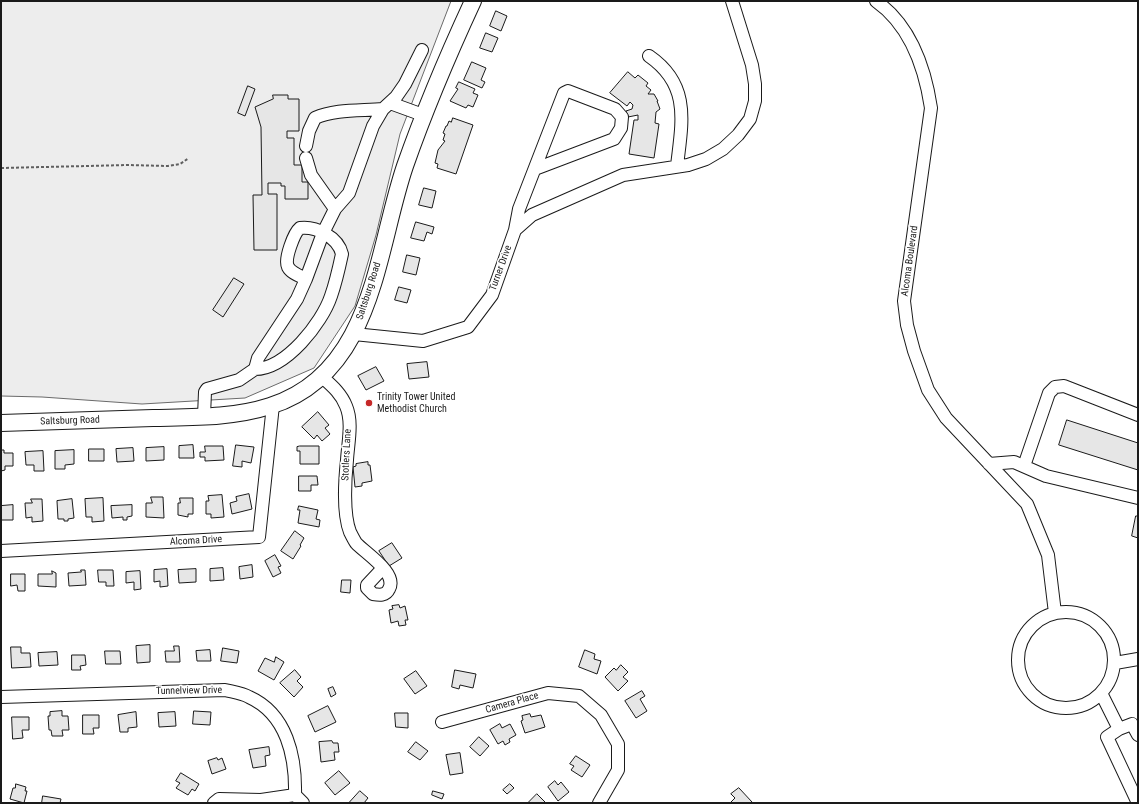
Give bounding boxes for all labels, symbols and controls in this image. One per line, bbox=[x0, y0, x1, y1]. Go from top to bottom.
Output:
street label: Alcoma Boulevard bbox=[899, 225, 921, 297]
street label: Turner Drive bbox=[487, 244, 515, 292]
street label: Saltsburg Road bbox=[354, 261, 384, 321]
place label: Trinity Tower United Methodist Church bbox=[377, 391, 455, 414]
marker: Trinity Tower United Methodist Church bbox=[364, 398, 374, 408]
street label: Saltsburg Road bbox=[40, 414, 100, 428]
street label: Stotlers Lane bbox=[340, 429, 354, 481]
street label: Alcoma Drive bbox=[170, 534, 222, 548]
street label: Tunnelview Drive bbox=[156, 684, 222, 698]
street label: Camera Place bbox=[484, 690, 540, 716]

